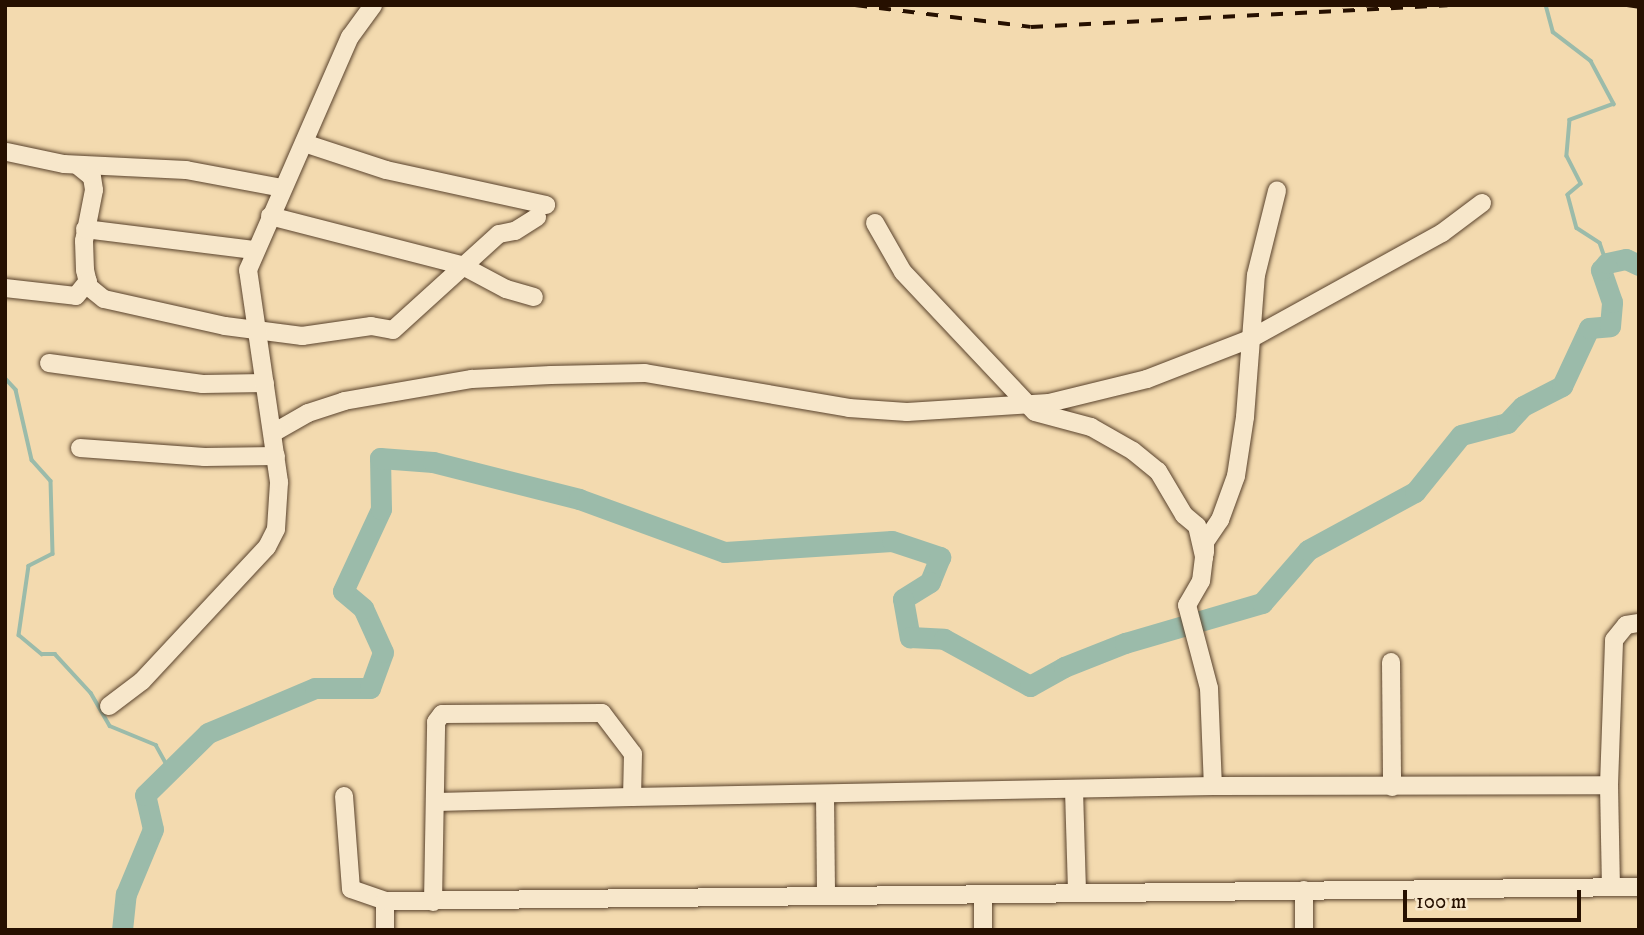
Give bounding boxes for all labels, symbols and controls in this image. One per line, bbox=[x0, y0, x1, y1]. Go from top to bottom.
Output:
scale bar bbox=[1406, 876, 1584, 920]
text: 100 m bbox=[1416, 889, 1467, 915]

